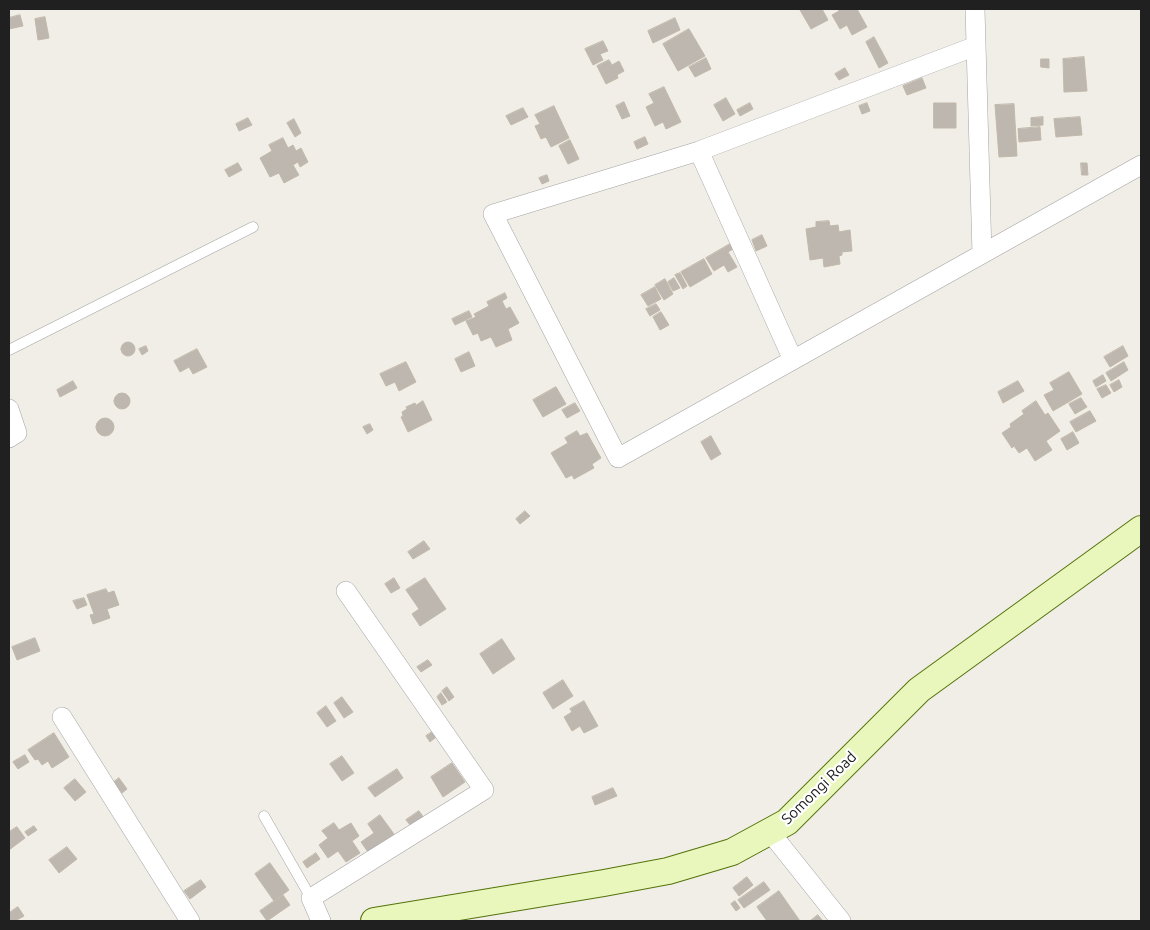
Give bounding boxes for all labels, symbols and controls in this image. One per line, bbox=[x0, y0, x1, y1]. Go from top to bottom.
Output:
street label: Somongi Road bbox=[778, 748, 860, 828]

